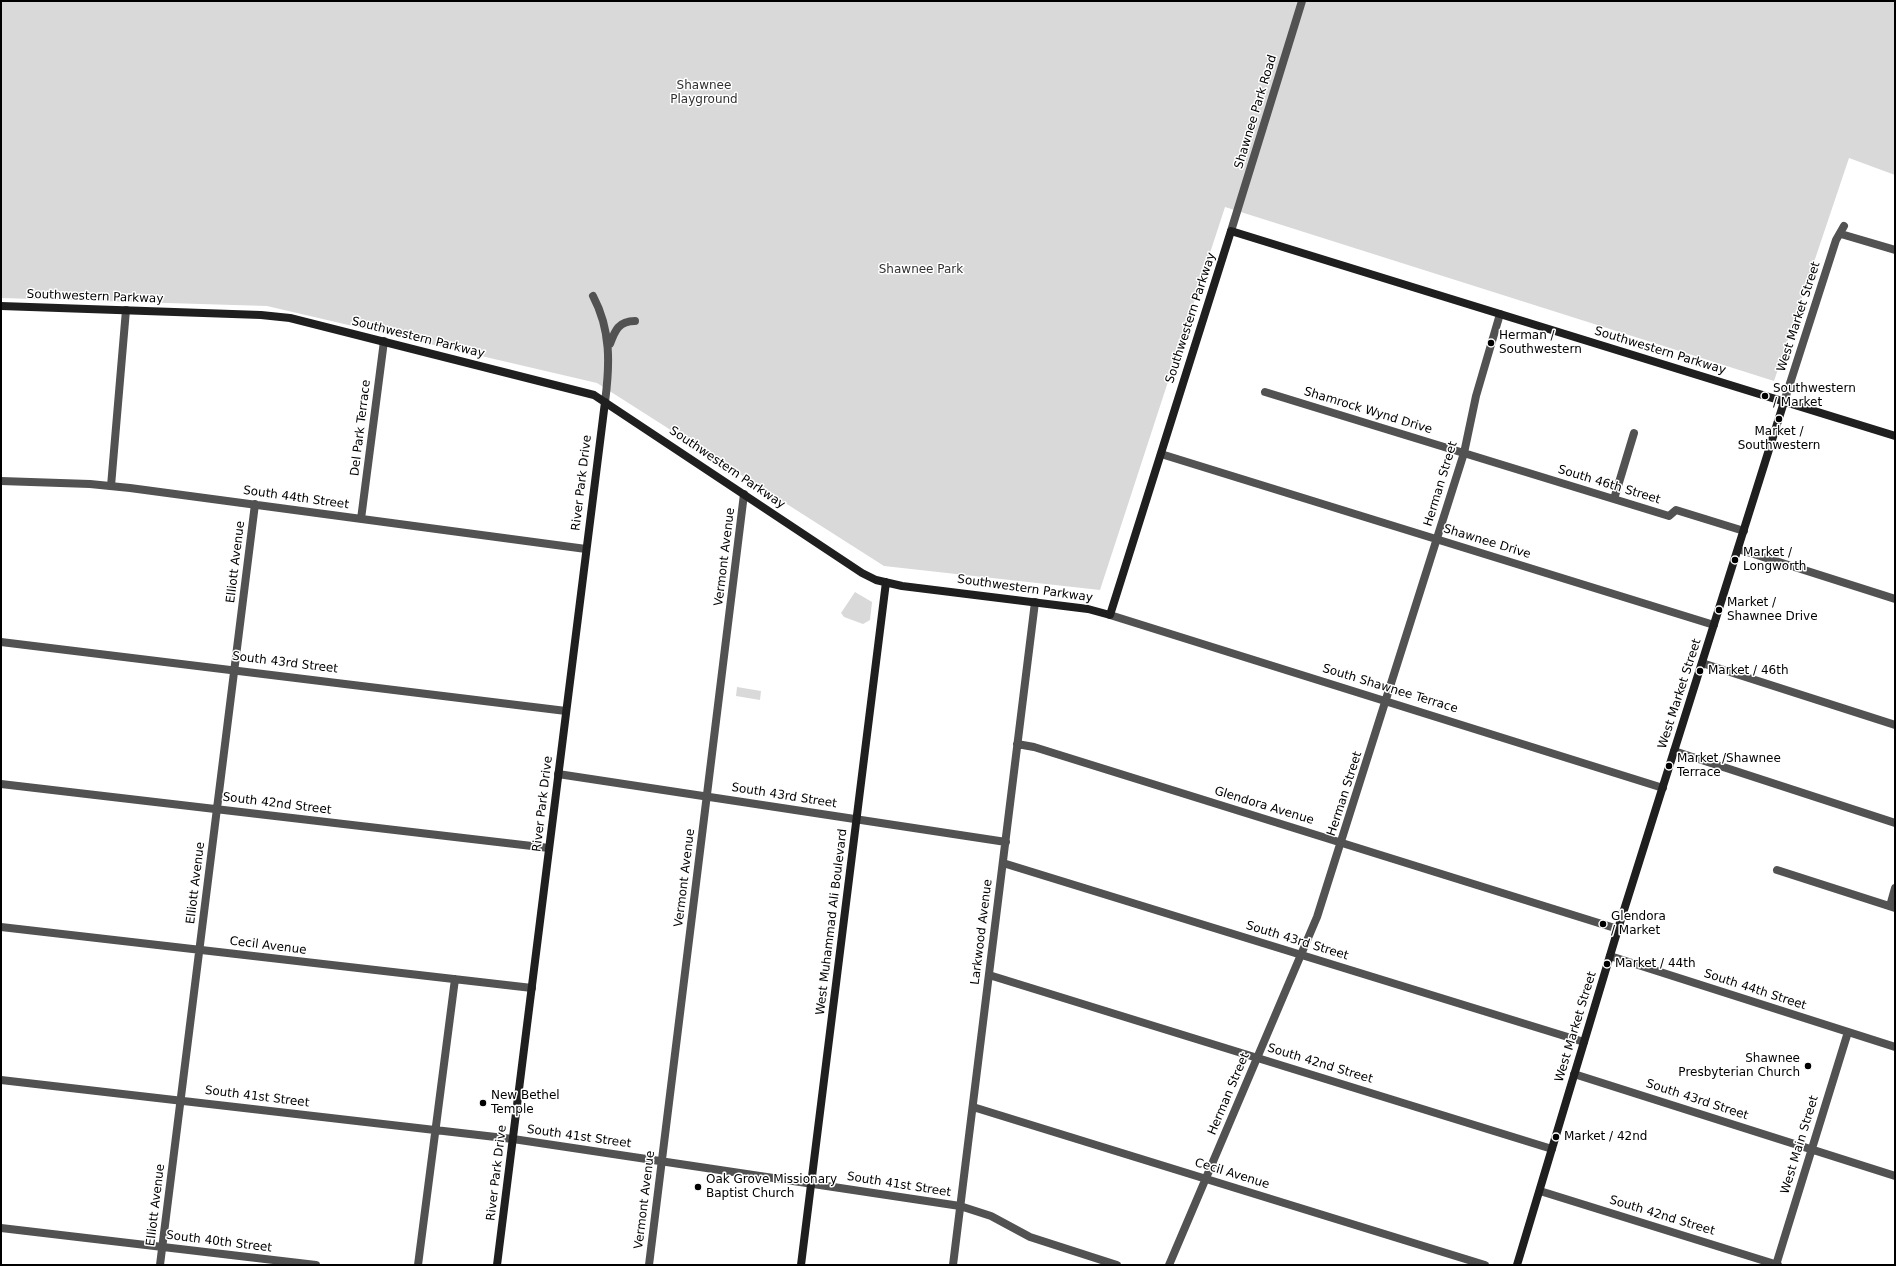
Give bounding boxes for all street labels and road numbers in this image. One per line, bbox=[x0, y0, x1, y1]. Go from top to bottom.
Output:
street label: Shawnee Park Road bbox=[1232, 53, 1280, 171]
street label: Southwestern Parkway bbox=[1163, 251, 1219, 385]
street label: West Market Street bbox=[1774, 260, 1824, 374]
street label: Southwestern Parkway bbox=[26, 287, 164, 307]
street label: Southwestern Parkway bbox=[350, 314, 486, 362]
street label: Southwestern Parkway bbox=[1593, 324, 1727, 378]
street label: Del Park Terrace bbox=[348, 379, 374, 477]
street label: Shamrock Wynd Drive bbox=[1302, 385, 1434, 437]
street label: Southwestern Parkway bbox=[666, 424, 788, 512]
street label: River Park Drive bbox=[569, 434, 595, 532]
street label: Herman Street bbox=[1421, 440, 1461, 528]
street label: South 46th Street bbox=[1556, 463, 1662, 507]
street label: South 44th Street bbox=[242, 483, 350, 513]
street label: Vermont Avenue bbox=[712, 507, 738, 607]
street label: Elliott Avenue bbox=[224, 520, 248, 604]
street label: Shawnee Drive bbox=[1442, 522, 1532, 562]
street label: Southwestern Parkway bbox=[956, 572, 1094, 606]
street label: West Market Street bbox=[1655, 637, 1705, 751]
street label: South 43rd Street bbox=[231, 649, 339, 677]
street label: South Shawnee Terrace bbox=[1321, 662, 1459, 716]
street label: Herman Street bbox=[1325, 750, 1365, 838]
street label: River Park Drive bbox=[530, 755, 556, 853]
street label: South 43rd Street bbox=[730, 781, 838, 811]
street label: Glendora Avenue bbox=[1213, 784, 1315, 828]
street label: South 42nd Street bbox=[222, 790, 332, 818]
street label: Vermont Avenue bbox=[672, 828, 698, 928]
street label: West Muhammad Ali Boulevard bbox=[813, 828, 851, 1016]
street label: Elliott Avenue bbox=[184, 841, 208, 925]
street label: Larkwood Avenue bbox=[968, 878, 996, 986]
street label: South 43rd Street bbox=[1244, 919, 1350, 963]
street label: Cecil Avenue bbox=[229, 934, 307, 958]
street label: South 44th Street bbox=[1702, 967, 1808, 1013]
street label: West Market Street bbox=[1552, 970, 1600, 1084]
street label: South 42nd Street bbox=[1266, 1041, 1374, 1087]
street label: Herman Street bbox=[1205, 1051, 1253, 1137]
street label: South 43rd Street bbox=[1644, 1077, 1750, 1123]
street label: South 41st Street bbox=[204, 1083, 310, 1111]
street label: West Main Street bbox=[1778, 1094, 1822, 1196]
street label: South 41st Street bbox=[526, 1123, 632, 1151]
street label: River Park Drive bbox=[484, 1124, 510, 1222]
street label: Vermont Avenue bbox=[632, 1150, 658, 1250]
street label: Cecil Avenue bbox=[1193, 1156, 1271, 1192]
street label: Elliott Avenue bbox=[144, 1163, 168, 1247]
street label: South 41st Street bbox=[846, 1170, 952, 1200]
street label: South 42nd Street bbox=[1608, 1193, 1716, 1239]
street label: South 40th Street bbox=[165, 1228, 273, 1256]

